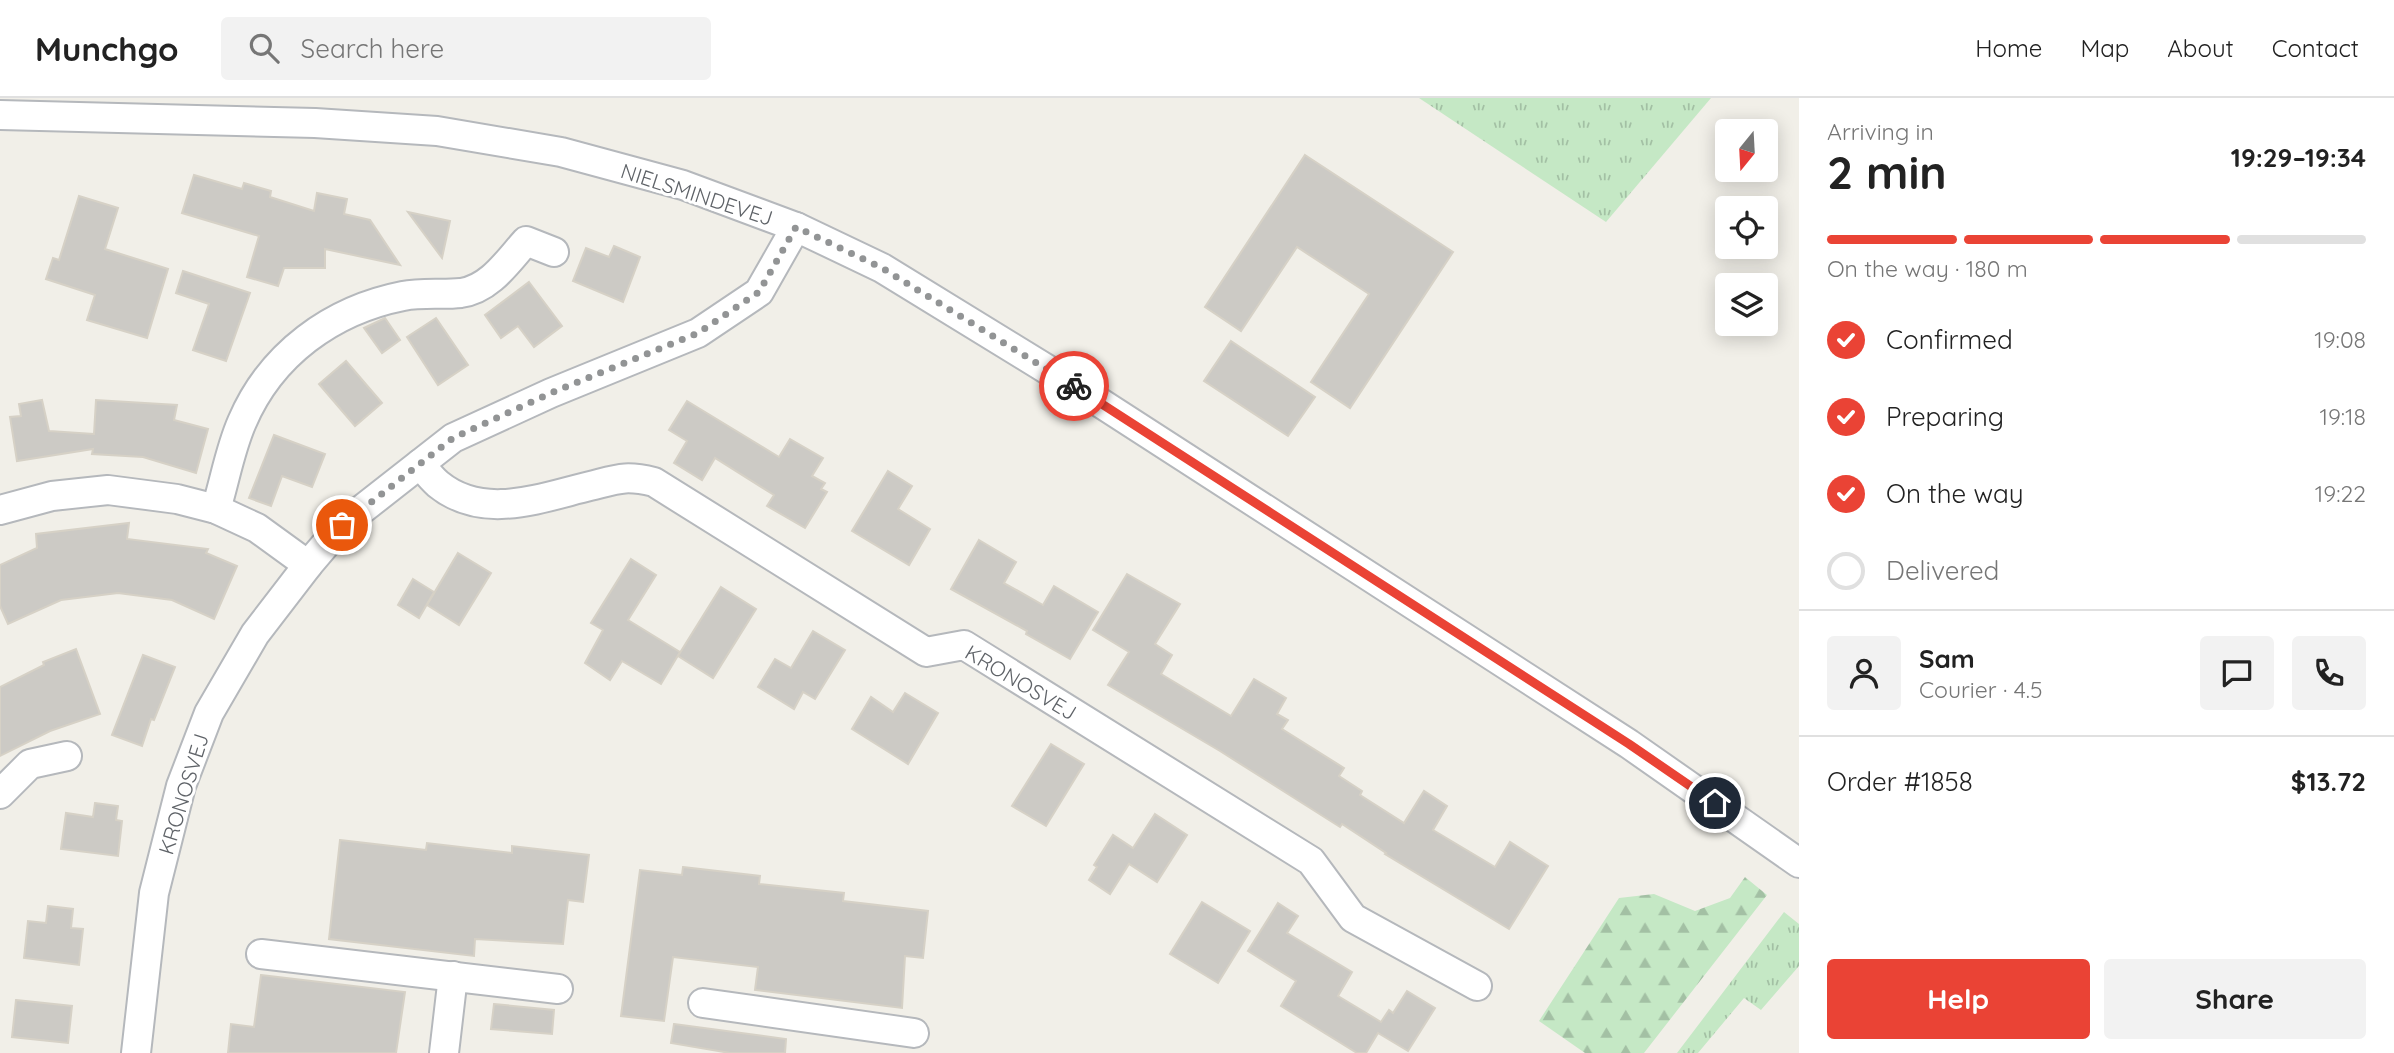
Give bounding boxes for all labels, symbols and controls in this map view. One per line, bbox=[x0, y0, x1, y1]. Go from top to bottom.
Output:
search box bbox=[221, 17, 711, 80]
text: Munchgo bbox=[35, 28, 179, 69]
icon: search bbox=[245, 29, 283, 67]
text: Search here bbox=[301, 32, 444, 65]
text: Home bbox=[1975, 33, 2042, 63]
text: Map bbox=[2080, 33, 2129, 63]
text: About bbox=[2167, 33, 2234, 63]
text: Contact bbox=[2272, 33, 2359, 63]
text: Arriving in bbox=[1827, 117, 1934, 146]
north arrow bbox=[1715, 119, 1778, 182]
map controls bbox=[1715, 119, 1778, 336]
text: 19:29–19:34 bbox=[2231, 141, 2366, 174]
text: 2 min bbox=[1827, 143, 1947, 201]
street label: NIELSMINDEVEJ bbox=[618, 157, 776, 231]
button: locate bbox=[1715, 196, 1778, 259]
text: On the way · 180 m bbox=[1827, 254, 2028, 283]
button: layers bbox=[1715, 273, 1778, 336]
icon: check bbox=[1827, 321, 1865, 359]
text: Confirmed bbox=[1886, 323, 2013, 356]
text: 19:08 bbox=[2314, 325, 2366, 354]
courier bbox=[1039, 351, 1109, 421]
icon: bike bbox=[1055, 367, 1093, 405]
icon: check bbox=[1827, 398, 1865, 436]
text: Preparing bbox=[1886, 400, 2004, 433]
text: 19:18 bbox=[2319, 402, 2366, 431]
icon: check bbox=[1827, 475, 1865, 513]
text: On the way bbox=[1886, 477, 2024, 510]
text: 19:22 bbox=[2315, 479, 2366, 508]
pin bbox=[312, 495, 372, 555]
icon: bag bbox=[323, 506, 361, 544]
text: Delivered bbox=[1886, 554, 1999, 587]
button: person bbox=[1827, 636, 1901, 710]
button: chat bbox=[2200, 636, 2274, 710]
button: phone bbox=[2292, 636, 2366, 710]
street label: KRONOSVEJ bbox=[961, 639, 1081, 725]
text: Sam bbox=[1919, 642, 1975, 675]
text: Courier · 4.5 bbox=[1919, 675, 2043, 704]
street label: KRONOSVEJ bbox=[152, 730, 214, 858]
text: Order #1858 bbox=[1827, 765, 1973, 798]
text: $13.72 bbox=[2291, 765, 2366, 798]
pin bbox=[1685, 773, 1745, 833]
icon: home bbox=[1696, 784, 1734, 822]
button: Help bbox=[1827, 959, 2090, 1039]
button: Share bbox=[2104, 959, 2366, 1039]

